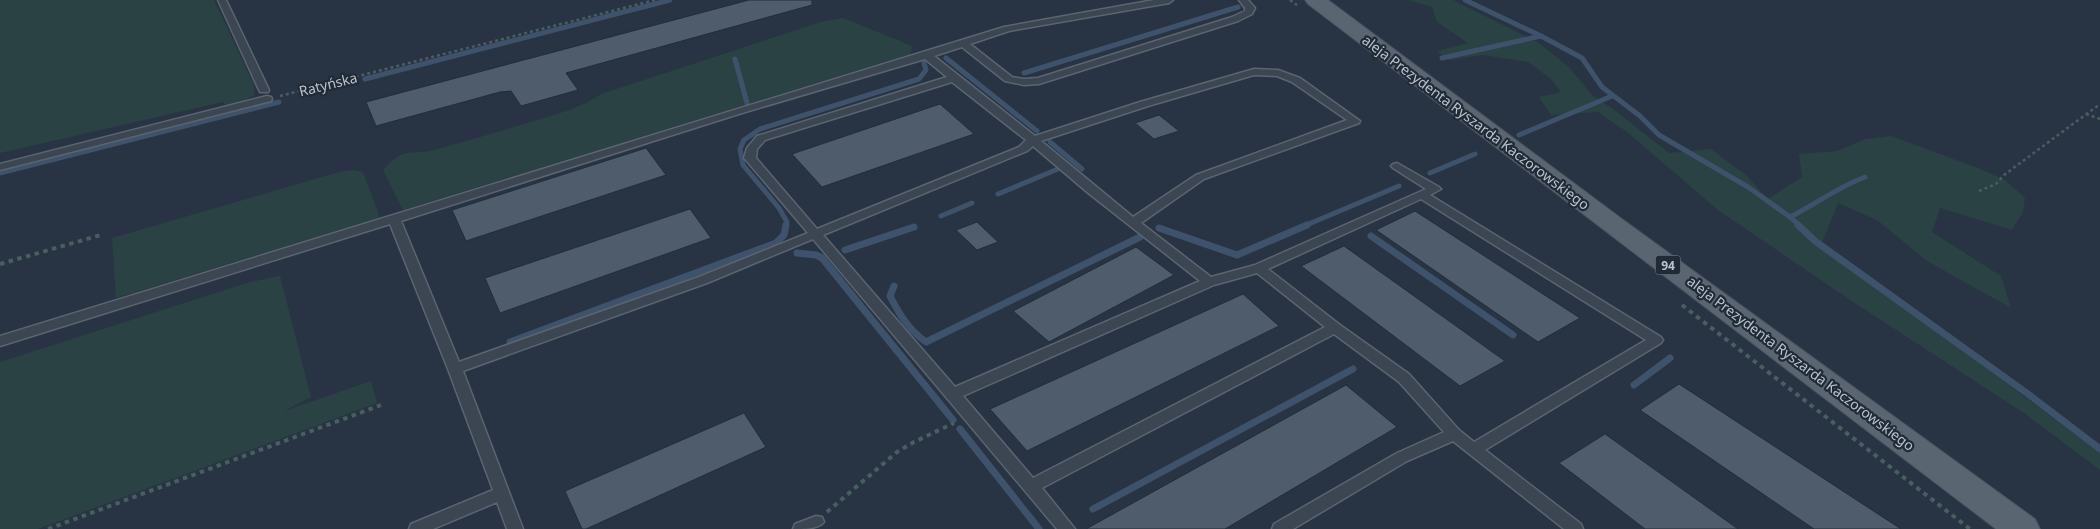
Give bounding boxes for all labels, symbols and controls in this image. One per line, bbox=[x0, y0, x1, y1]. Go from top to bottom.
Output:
street label: aleja Prezydenta Ryszarda Kaczorowskiego bbox=[1358, 30, 1594, 214]
street label: Ratyńska bbox=[297, 68, 359, 100]
road number: 94 bbox=[1656, 256, 1680, 274]
street label: aleja Prezydenta Ryszarda Kaczorowskiego bbox=[1683, 271, 1919, 455]

